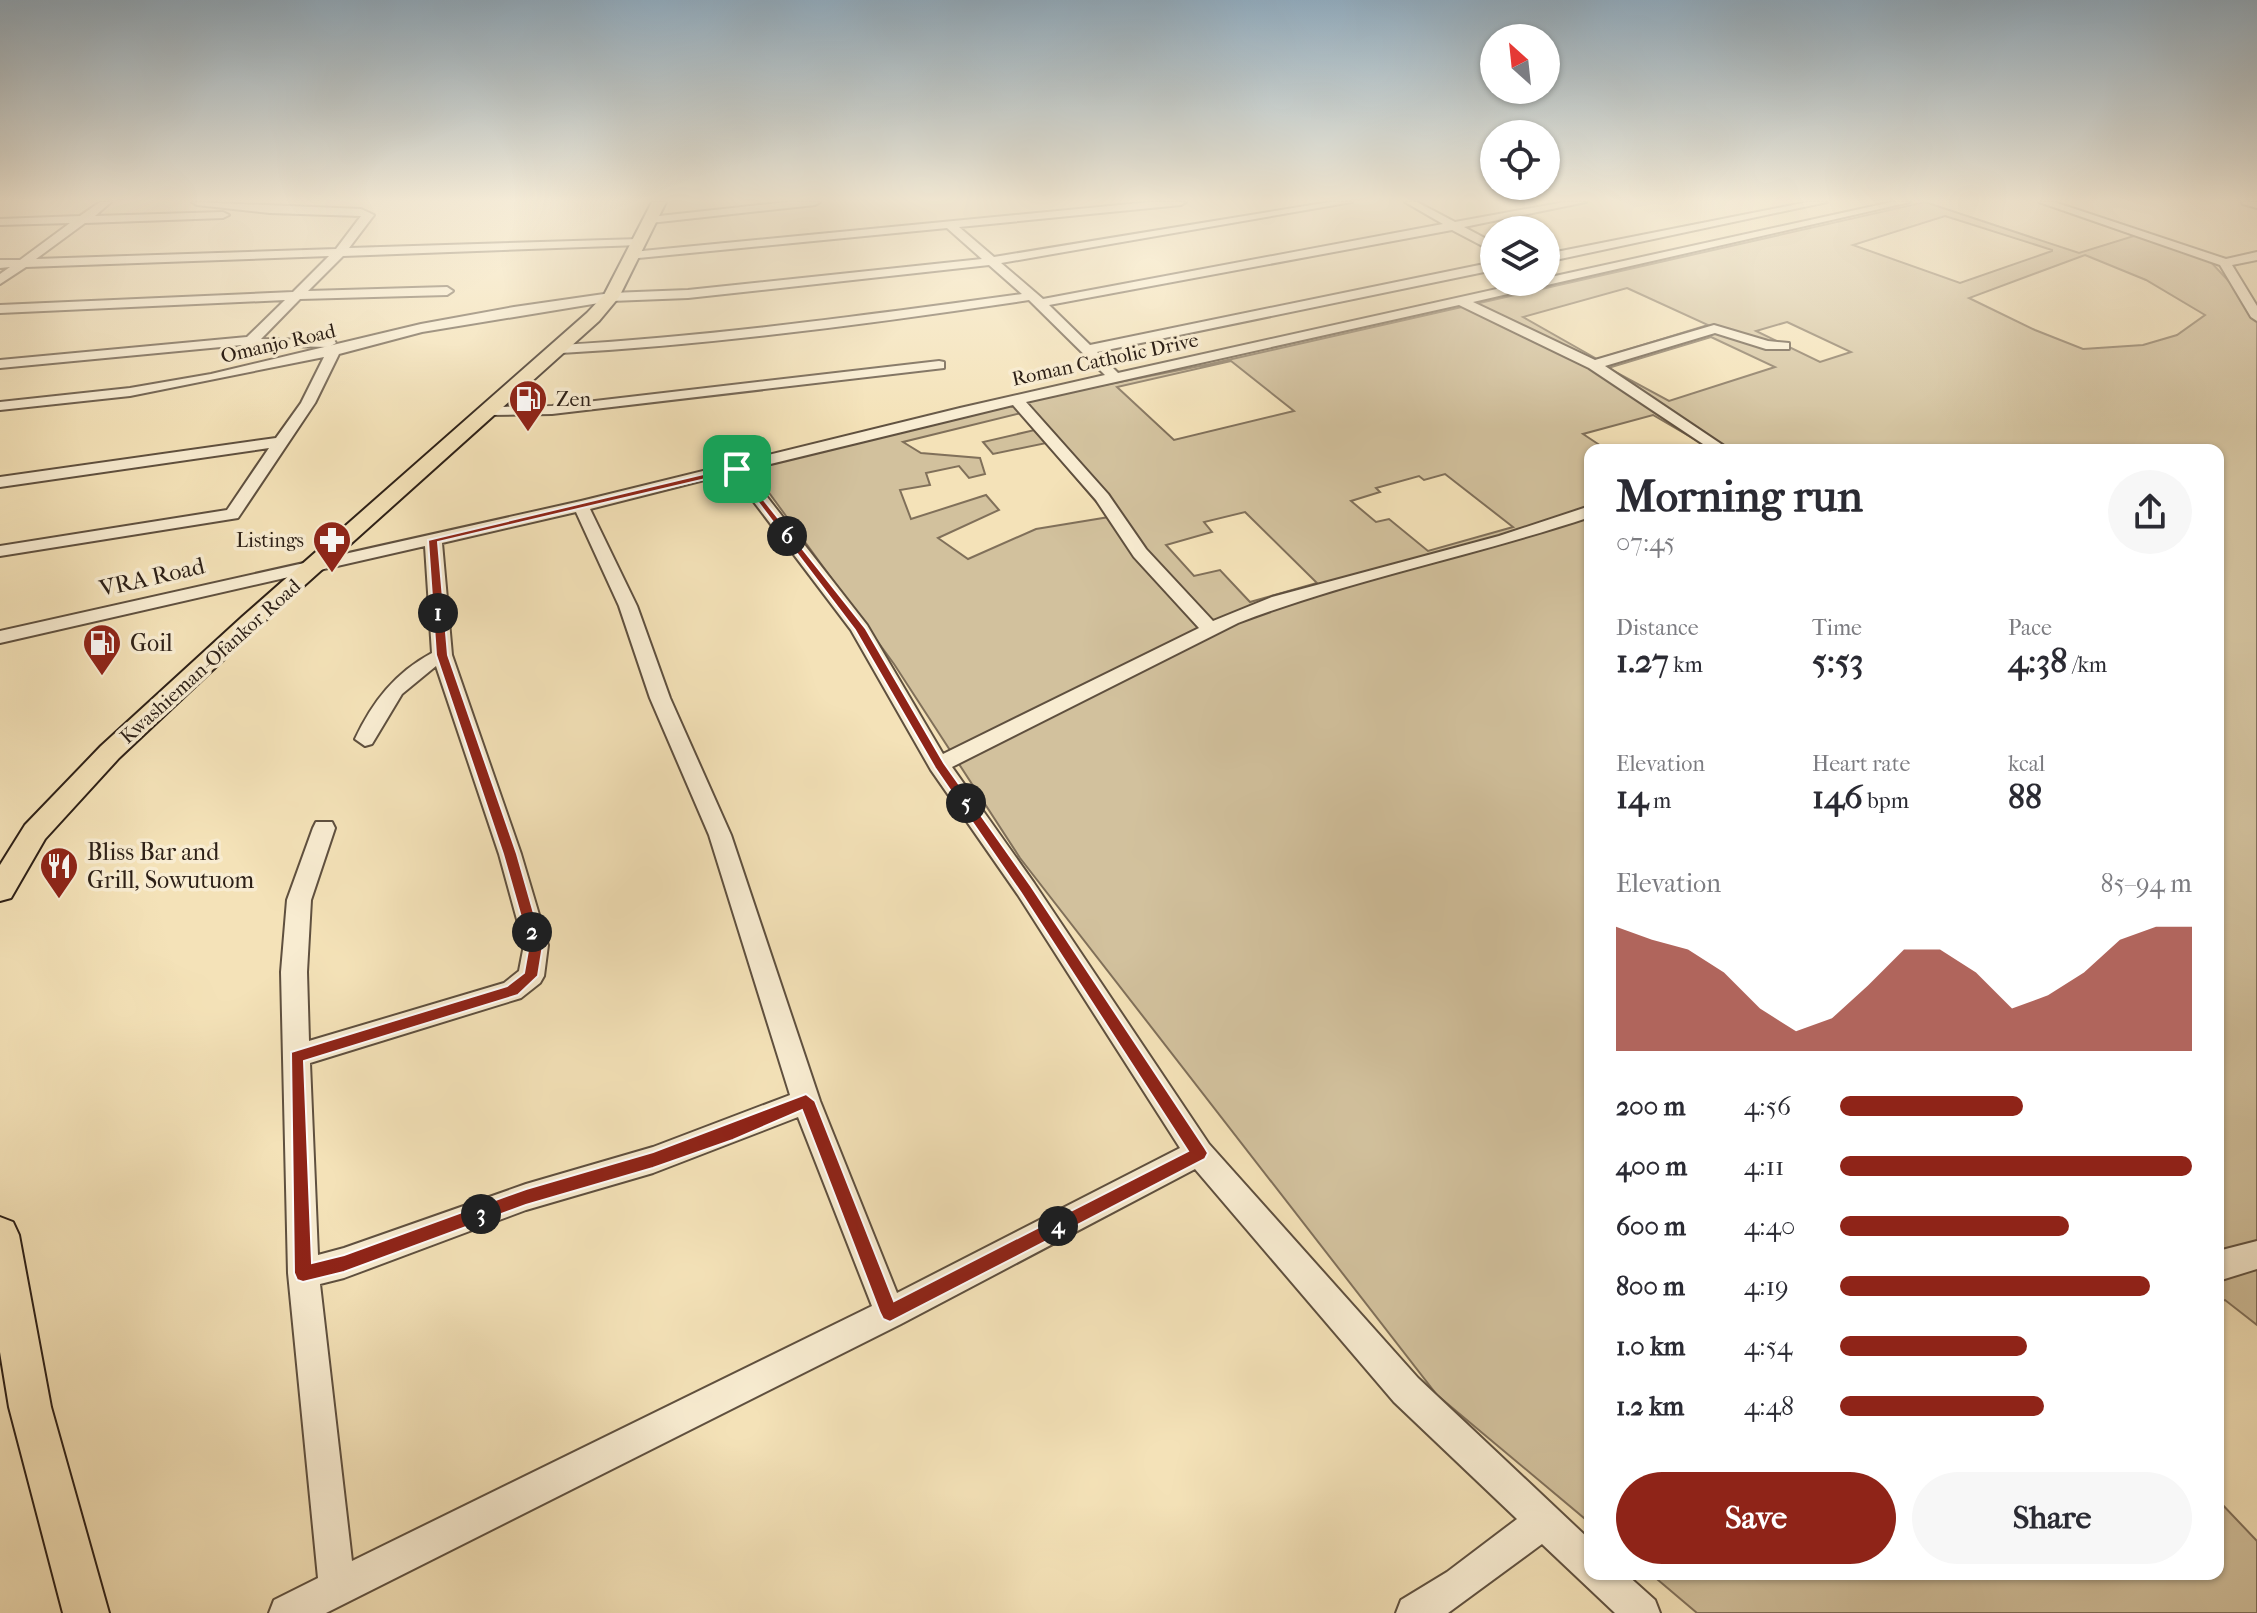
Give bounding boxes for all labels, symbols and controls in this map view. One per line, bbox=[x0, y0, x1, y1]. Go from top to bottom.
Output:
north arrow bbox=[1480, 24, 1560, 104]
map controls bbox=[1480, 24, 1560, 296]
button: locate bbox=[1480, 120, 1560, 200]
button: layers bbox=[1480, 216, 1560, 296]
street label: Omanjo Road bbox=[218, 319, 339, 368]
street label: Roman Catholic Drive bbox=[1010, 328, 1201, 391]
fuel station icon: Zen bbox=[507, 378, 549, 433]
place label: Zen bbox=[556, 388, 591, 411]
pin bbox=[703, 435, 771, 503]
icon: arrive bbox=[715, 447, 759, 491]
button: share bbox=[2108, 470, 2192, 554]
text: Morning run bbox=[1616, 471, 1863, 522]
pin: 6 bbox=[767, 516, 807, 556]
pharmacy icon: Listings bbox=[311, 519, 353, 574]
text: 6 bbox=[781, 523, 793, 549]
text: 07:45 bbox=[1616, 527, 1675, 558]
place label: Listings bbox=[236, 529, 304, 552]
street label: VRA Road bbox=[96, 551, 208, 603]
street label: Kwashieman-Ofankor Road bbox=[115, 574, 306, 748]
pin: 1 bbox=[418, 593, 458, 633]
text: 1 bbox=[434, 600, 442, 626]
text: Distance bbox=[1616, 615, 1699, 641]
text: Time bbox=[1812, 615, 1862, 641]
text: Pace bbox=[2008, 615, 2052, 641]
fuel station icon: Goil bbox=[81, 622, 123, 677]
place label: Goil bbox=[130, 629, 173, 657]
text: 1.27 bbox=[1616, 641, 1669, 681]
text: 5:53 bbox=[1812, 641, 1864, 681]
text: 4:38 bbox=[2008, 641, 2067, 681]
text: km bbox=[1669, 652, 1703, 678]
text: /km bbox=[2067, 652, 2107, 678]
text: Elevation bbox=[1616, 751, 1705, 777]
text: Heart rate bbox=[1812, 751, 1911, 777]
text: kcal bbox=[2008, 751, 2045, 777]
text: 14 bbox=[1616, 777, 1648, 817]
text: 146 bbox=[1812, 777, 1863, 817]
text: 88 bbox=[2008, 777, 2042, 817]
pin: 5 bbox=[946, 783, 986, 823]
text: m bbox=[1648, 788, 1671, 814]
text: bpm bbox=[1863, 788, 1909, 814]
text: 5 bbox=[961, 790, 971, 816]
place label: Bliss Bar and Grill, Sowutuom bbox=[87, 838, 254, 894]
restaurant icon: Bliss Bar and Grill, Sowutuom bbox=[38, 845, 80, 900]
text: Elevation bbox=[1616, 868, 1721, 899]
text: 85–94 m bbox=[2100, 868, 2192, 899]
pin: 2 bbox=[512, 912, 552, 952]
text: 2 bbox=[526, 919, 538, 945]
text: 200 m bbox=[1616, 1091, 1685, 1122]
text: 4:56 bbox=[1744, 1091, 1791, 1122]
text: 400 m bbox=[1616, 1151, 1687, 1182]
text: 4:11 bbox=[1744, 1151, 1784, 1182]
pin: 3 bbox=[461, 1194, 501, 1234]
text: 3 bbox=[476, 1201, 486, 1227]
pin: 4 bbox=[1038, 1206, 1078, 1246]
text: 600 m bbox=[1616, 1211, 1686, 1242]
text: 4:40 bbox=[1744, 1211, 1795, 1242]
text: 4 bbox=[1052, 1213, 1065, 1239]
text: 800 m bbox=[1616, 1271, 1685, 1302]
text: 4:19 bbox=[1744, 1271, 1789, 1302]
text: 1.0 km bbox=[1616, 1331, 1685, 1362]
text: 4:54 bbox=[1744, 1331, 1792, 1362]
text: 1.2 km bbox=[1616, 1391, 1684, 1422]
text: 4:48 bbox=[1744, 1391, 1794, 1422]
button: Save bbox=[1616, 1472, 1896, 1564]
button: Share bbox=[1912, 1472, 2192, 1564]

